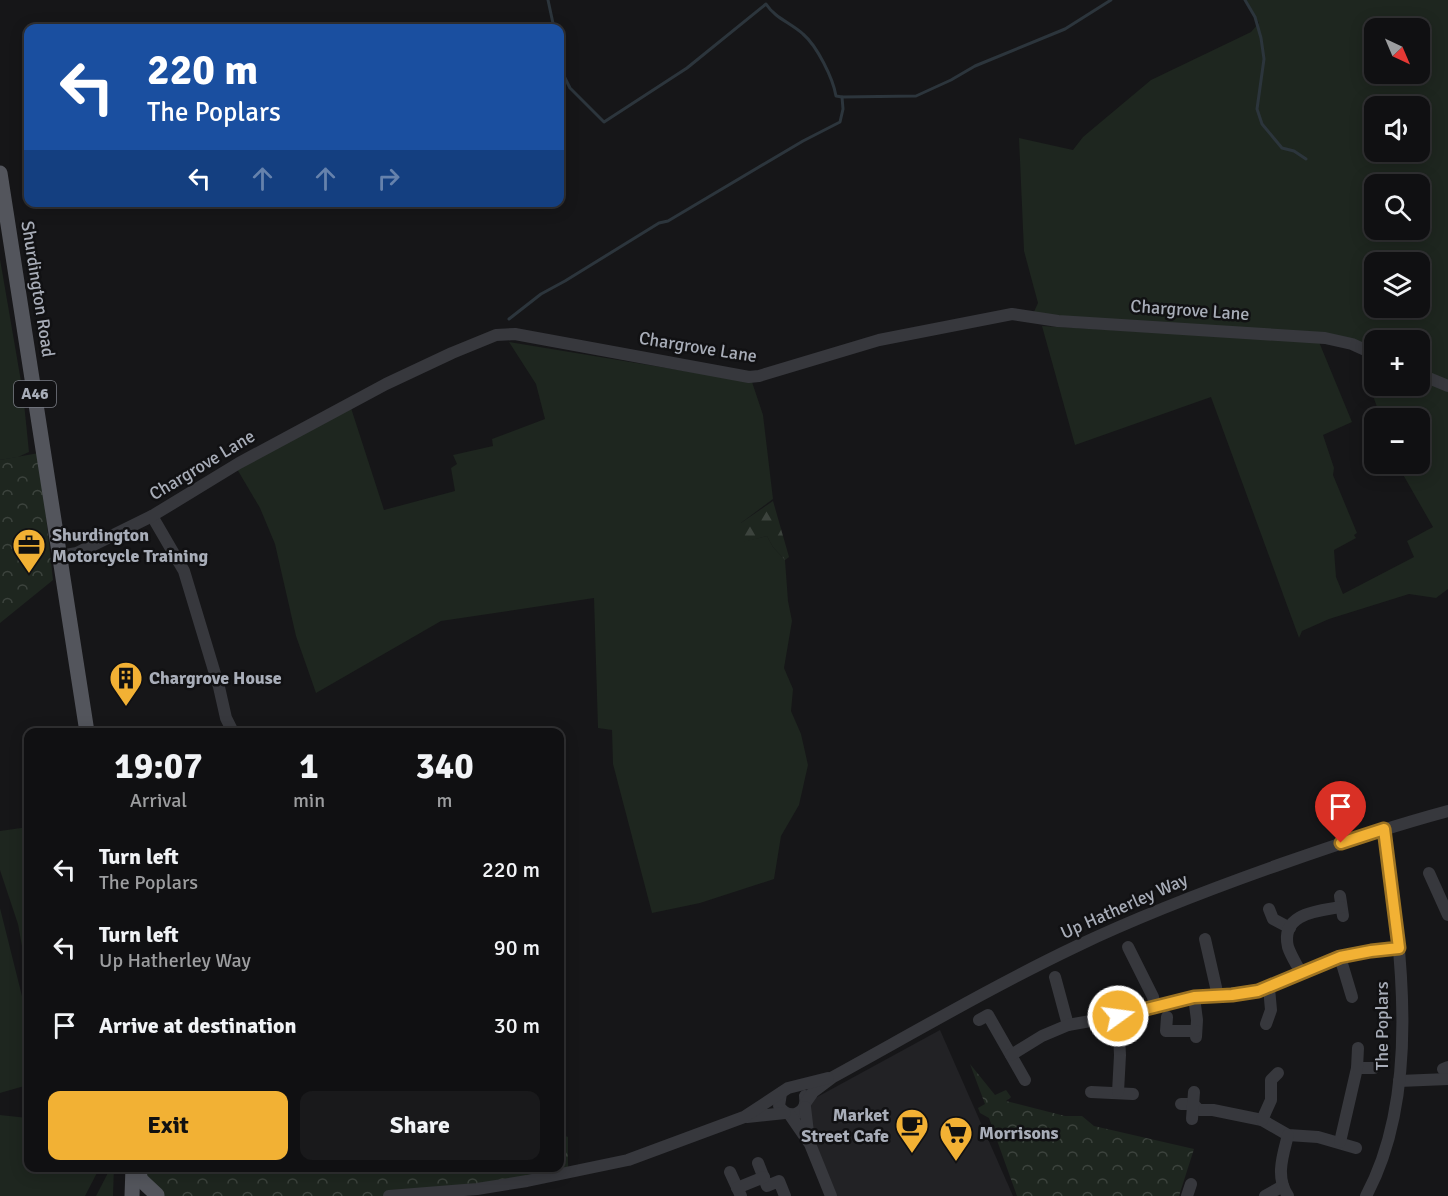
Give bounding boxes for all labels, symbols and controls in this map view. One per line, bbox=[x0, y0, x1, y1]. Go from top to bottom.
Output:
north arrow bbox=[1364, 18, 1430, 84]
map controls bbox=[1364, 18, 1430, 474]
text: 220 m bbox=[147, 45, 258, 96]
icon: left bbox=[48, 48, 126, 126]
text: The Poplars bbox=[147, 96, 281, 129]
button: sound bbox=[1364, 96, 1430, 162]
icon: left bbox=[183, 162, 216, 195]
icon: ahead bbox=[246, 162, 279, 195]
icon: ahead bbox=[309, 162, 342, 195]
icon: right bbox=[372, 162, 405, 195]
button: search bbox=[1364, 174, 1430, 240]
street label: Shurdington Road bbox=[16, 219, 60, 359]
button: layers bbox=[1364, 252, 1430, 318]
street label: Chargrove Lane bbox=[1130, 295, 1250, 325]
street label: Chargrove Lane bbox=[637, 327, 759, 367]
button: + bbox=[1364, 330, 1430, 396]
road number: A46 bbox=[14, 381, 56, 407]
button: − bbox=[1364, 408, 1430, 474]
street label: Chargrove Lane bbox=[145, 425, 259, 505]
place label: Shurdington Motorcycle Training bbox=[52, 524, 208, 567]
office icon: Shurdington Motorcycle Training bbox=[11, 527, 47, 574]
building icon: Chargrove House bbox=[108, 660, 144, 707]
place label: Chargrove House bbox=[149, 667, 282, 689]
text: 19:07 bbox=[114, 744, 203, 789]
text: 1 bbox=[299, 744, 319, 789]
text: 340 bbox=[415, 744, 474, 789]
pin bbox=[1315, 781, 1366, 843]
text: Arrival bbox=[130, 788, 187, 813]
text: min bbox=[293, 788, 325, 813]
text: m bbox=[437, 788, 453, 813]
icon: arrive bbox=[1324, 790, 1357, 823]
text: Turn left bbox=[99, 843, 179, 870]
icon: left bbox=[48, 853, 81, 886]
text: 220 m bbox=[482, 856, 540, 883]
street label: Up Hatherley Way bbox=[1057, 868, 1191, 944]
text: The Poplars bbox=[99, 870, 198, 895]
text: Turn left bbox=[99, 921, 179, 948]
icon: left bbox=[48, 931, 81, 964]
text: 90 m bbox=[494, 934, 540, 961]
text: Up Hatherley Way bbox=[99, 948, 251, 973]
street label: The Poplars bbox=[1371, 981, 1393, 1071]
position arrow bbox=[1086, 984, 1150, 1048]
icon: arrive bbox=[48, 1009, 81, 1042]
text: Arrive at destination bbox=[99, 1012, 296, 1039]
text: 30 m bbox=[494, 1012, 540, 1039]
button: Exit bbox=[48, 1091, 288, 1160]
button: Share bbox=[300, 1091, 540, 1160]
place label: Market Street Cafe bbox=[801, 1104, 889, 1147]
cafe icon: Market Street Cafe bbox=[894, 1107, 930, 1154]
supermarket icon: Morrisons bbox=[938, 1115, 974, 1162]
place label: Morrisons bbox=[979, 1122, 1059, 1144]

